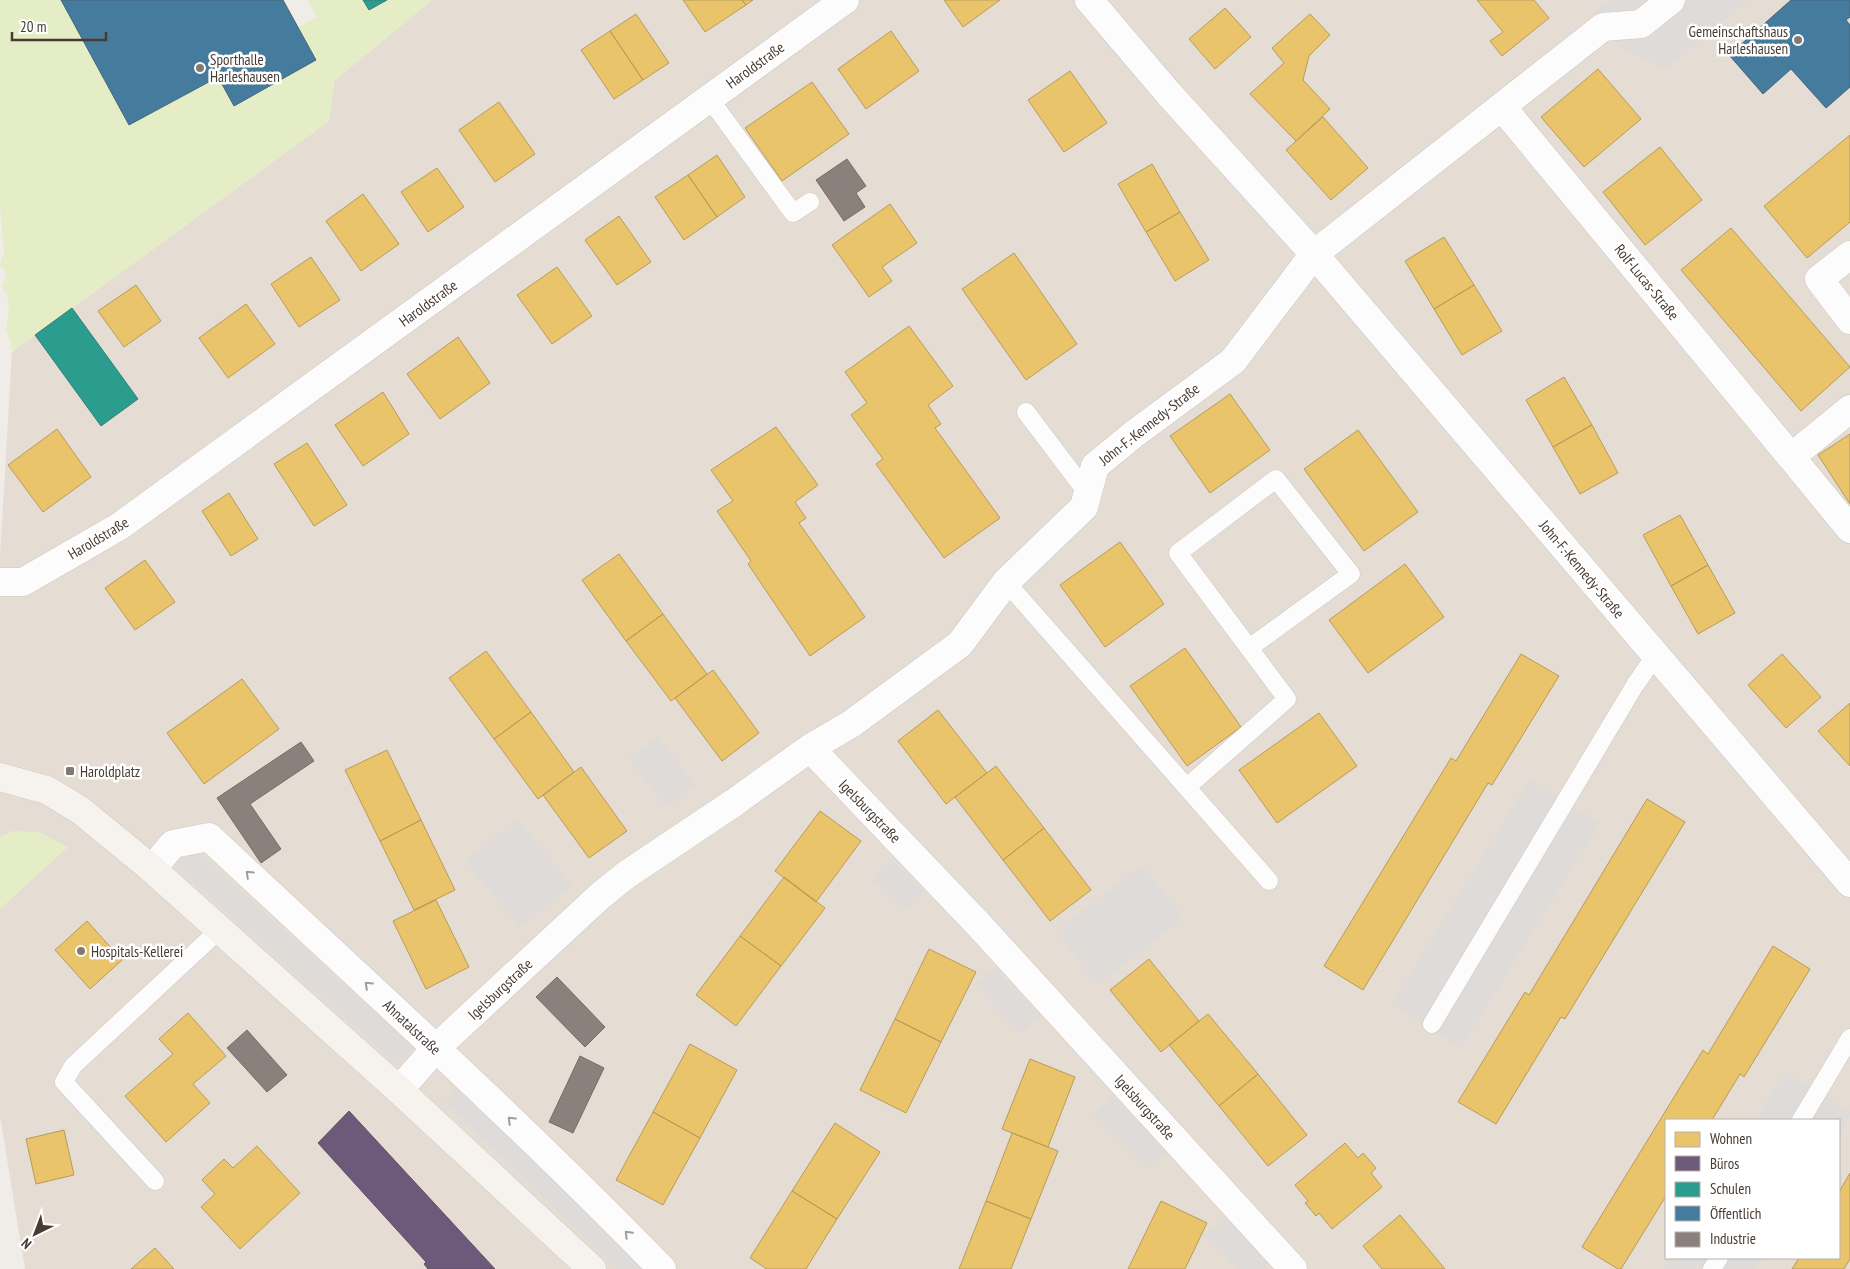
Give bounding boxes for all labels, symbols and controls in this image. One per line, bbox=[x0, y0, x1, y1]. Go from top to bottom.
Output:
scale bar bbox=[12, 10, 106, 42]
text: 20 m bbox=[20, 17, 46, 36]
place label: Gemeinschaftshaus Harleshausen bbox=[1689, 22, 1788, 58]
marker: Gemeinschaftshaus Harleshausen bbox=[1792, 34, 1804, 46]
street label: Haroldstraße bbox=[722, 37, 788, 93]
place label: Sporthalle Harleshausen bbox=[210, 50, 280, 86]
marker: Sporthalle Harleshausen bbox=[194, 62, 206, 74]
street label: Rolf-Lucas-Straße bbox=[1611, 240, 1683, 324]
street label: Haroldstraße bbox=[395, 275, 461, 331]
street label: John-F.-Kennedy-Straße bbox=[1094, 379, 1203, 470]
street label: Haroldstraße bbox=[64, 512, 132, 564]
street label: John-F.-Kennedy-Straße bbox=[1535, 515, 1629, 622]
place label: Haroldplatz bbox=[80, 762, 140, 781]
marker: Haroldplatz bbox=[64, 765, 76, 777]
street label: Igelsburgstraße bbox=[835, 775, 905, 847]
one-way arrow bbox=[245, 871, 254, 880]
place label: Hospitals-Kellerei bbox=[91, 942, 183, 961]
marker: Hospitals-Kellerei bbox=[75, 945, 87, 957]
street label: Igelsburgstraße bbox=[464, 954, 536, 1024]
one-way arrow bbox=[364, 982, 373, 991]
street label: Ahnatalstraße bbox=[379, 995, 445, 1059]
street label: Igelsburgstraße bbox=[1111, 1070, 1179, 1144]
one-way arrow bbox=[508, 1117, 517, 1126]
legend bbox=[1665, 1119, 1840, 1259]
text: Wohnen bbox=[1710, 1129, 1752, 1148]
text: Büros bbox=[1710, 1154, 1739, 1173]
text: Schulen bbox=[1710, 1179, 1751, 1198]
text: Öffentlich bbox=[1710, 1204, 1761, 1223]
north arrow bbox=[10, 1209, 60, 1259]
text: Industrie bbox=[1710, 1229, 1756, 1248]
one-way arrow bbox=[625, 1231, 634, 1240]
text: N bbox=[17, 1234, 35, 1253]

